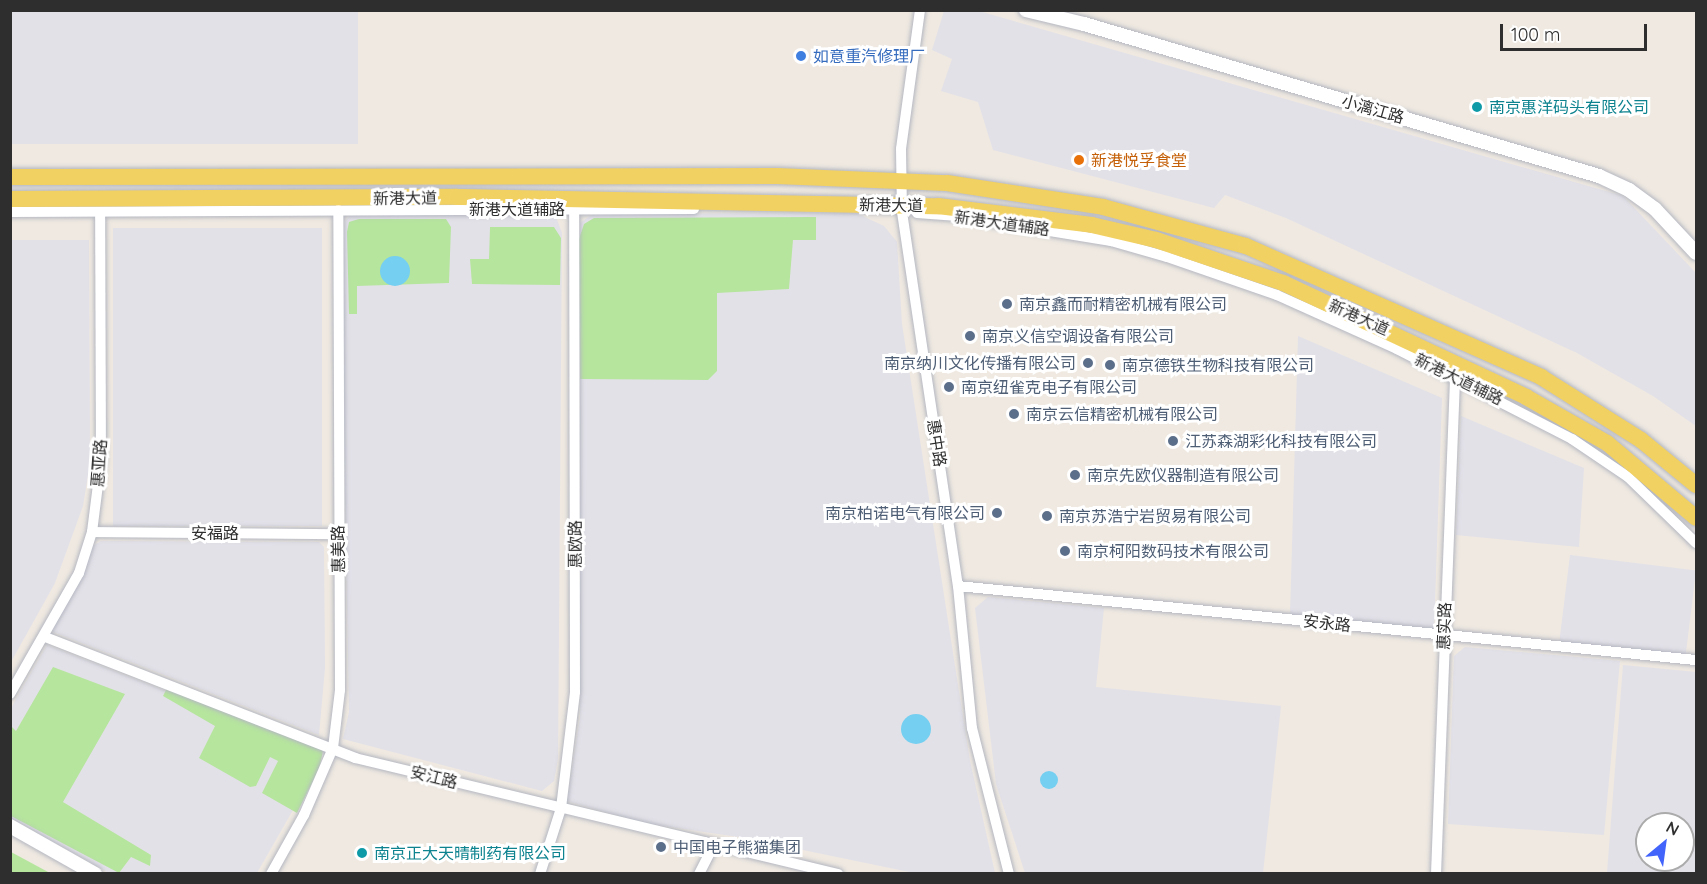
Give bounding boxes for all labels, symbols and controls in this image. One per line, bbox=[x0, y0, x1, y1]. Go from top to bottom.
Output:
scale bar bbox=[1503, 12, 1650, 50]
text: 100 m bbox=[1511, 23, 1560, 46]
place label: 如意重汽修理厂 bbox=[813, 46, 925, 66]
marker: 如意重汽修理厂 bbox=[794, 49, 808, 63]
street label: 小漓江路 bbox=[1340, 91, 1406, 127]
place label: 南京惠洋码头有限公司 bbox=[1489, 97, 1649, 117]
marker: 南京惠洋码头有限公司 bbox=[1470, 100, 1484, 114]
place label: 新港悦孚食堂 bbox=[1091, 150, 1187, 170]
marker: 新港悦孚食堂 bbox=[1072, 153, 1086, 167]
street label: 新港大道 bbox=[373, 188, 437, 208]
street label: 新港大道 bbox=[859, 195, 923, 215]
street label: 新港大道辅路 bbox=[469, 199, 565, 219]
street label: 新港大道辅路 bbox=[953, 207, 1051, 239]
place label: 南京鑫而耐精密机械有限公司 bbox=[1019, 294, 1227, 314]
street label: 新港大道 bbox=[1326, 295, 1392, 339]
marker: 南京鑫而耐精密机械有限公司 bbox=[1000, 297, 1014, 311]
place label: 南京义信空调设备有限公司 bbox=[982, 326, 1174, 346]
marker: 南京义信空调设备有限公司 bbox=[963, 329, 977, 343]
street label: 新港大道辅路 bbox=[1412, 349, 1506, 409]
place label: 南京纳川文化传播有限公司 bbox=[884, 353, 1076, 373]
place label: 南京德铁生物科技有限公司 bbox=[1122, 355, 1314, 375]
marker: 南京纳川文化传播有限公司 bbox=[1081, 356, 1095, 370]
marker: 南京德铁生物科技有限公司 bbox=[1103, 358, 1117, 372]
place label: 南京纽雀克电子有限公司 bbox=[961, 377, 1137, 397]
marker: 南京纽雀克电子有限公司 bbox=[942, 380, 956, 394]
place label: 南京云信精密机械有限公司 bbox=[1026, 404, 1218, 424]
marker: 南京云信精密机械有限公司 bbox=[1007, 407, 1021, 421]
street label: 惠中路 bbox=[924, 418, 950, 468]
place label: 江苏森湖彩化科技有限公司 bbox=[1185, 431, 1377, 451]
marker: 江苏森湖彩化科技有限公司 bbox=[1166, 434, 1180, 448]
street label: 惠亚路 bbox=[88, 438, 110, 488]
place label: 南京先欧仪器制造有限公司 bbox=[1087, 465, 1279, 485]
marker: 南京先欧仪器制造有限公司 bbox=[1068, 468, 1082, 482]
place label: 南京柏诺电气有限公司 bbox=[825, 503, 985, 523]
marker: 南京柏诺电气有限公司 bbox=[990, 506, 1004, 520]
place label: 南京苏浩宁岩贸易有限公司 bbox=[1059, 506, 1251, 526]
marker: 南京苏浩宁岩贸易有限公司 bbox=[1040, 509, 1054, 523]
street label: 惠欧路 bbox=[565, 520, 585, 568]
street label: 安福路 bbox=[191, 523, 239, 543]
street label: 惠美路 bbox=[328, 525, 348, 573]
place label: 南京柯阳数码技术有限公司 bbox=[1077, 541, 1269, 561]
marker: 南京柯阳数码技术有限公司 bbox=[1058, 544, 1072, 558]
street label: 惠实路 bbox=[1434, 602, 1454, 650]
street label: 安永路 bbox=[1302, 611, 1352, 635]
street label: 安江路 bbox=[408, 762, 460, 792]
north arrow bbox=[1635, 812, 1695, 872]
text: N bbox=[1663, 816, 1683, 840]
place label: 中国电子熊猫集团 bbox=[673, 837, 801, 857]
marker: 中国电子熊猫集团 bbox=[654, 840, 668, 854]
place label: 南京正大天晴制药有限公司 bbox=[374, 843, 566, 863]
marker: 南京正大天晴制药有限公司 bbox=[355, 846, 369, 860]

